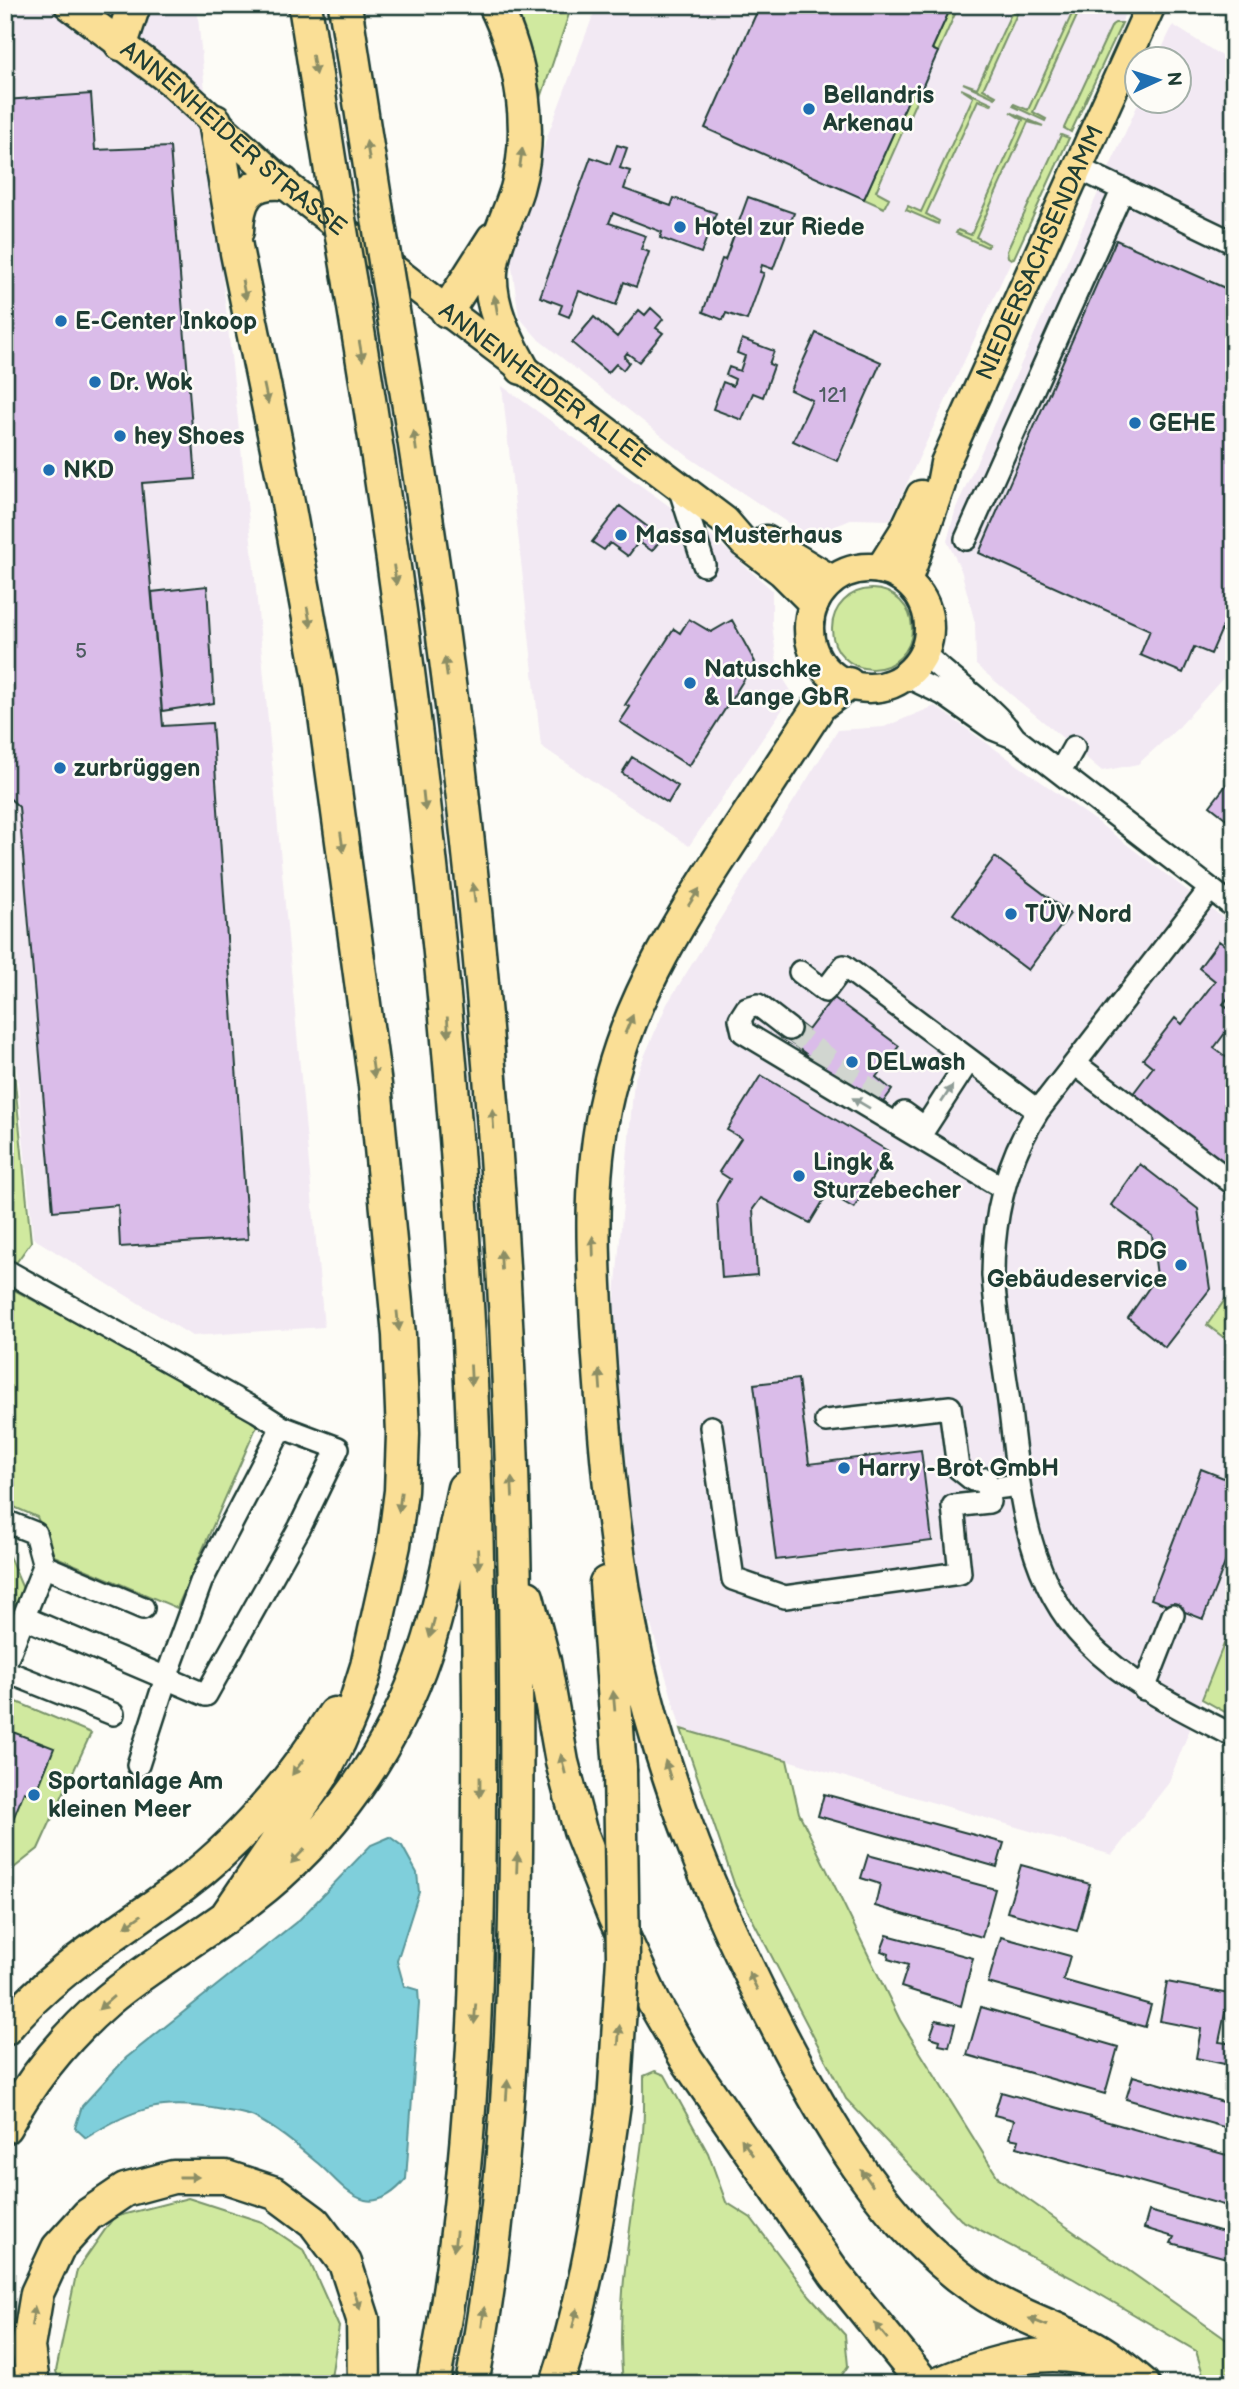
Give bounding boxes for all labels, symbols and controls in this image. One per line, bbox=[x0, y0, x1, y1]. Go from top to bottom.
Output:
street label: ANNENHEIDER STRASSE bbox=[115, 35, 352, 242]
north arrow bbox=[1124, 46, 1194, 116]
one-way arrow bbox=[309, 54, 320, 76]
text: N bbox=[1161, 71, 1185, 87]
place label: Bellandris Arkenau bbox=[822, 81, 934, 138]
marker: Bellandris Arkenau bbox=[801, 101, 817, 117]
street label: NIEDERSACHSENDAMM bbox=[970, 121, 1110, 385]
one-way arrow bbox=[362, 140, 373, 162]
one-way arrow bbox=[516, 147, 527, 169]
place label: Hotel zur Riede bbox=[694, 213, 865, 242]
marker: Hotel zur Riede bbox=[672, 219, 688, 235]
one-way arrow bbox=[239, 279, 250, 301]
one-way arrow bbox=[490, 294, 501, 316]
street label: ANNENHEIDER ALLEE bbox=[433, 296, 655, 474]
place label: E-Center Inkoop bbox=[75, 307, 257, 336]
marker: E-Center Inkoop bbox=[53, 313, 69, 329]
one-way arrow bbox=[356, 340, 367, 362]
place label: Dr. Wok bbox=[109, 368, 193, 397]
marker: Dr. Wok bbox=[87, 374, 103, 390]
one-way arrow bbox=[260, 383, 271, 405]
house number: 121 bbox=[819, 383, 847, 408]
place label: GEHE bbox=[1149, 409, 1216, 438]
marker: GEHE bbox=[1127, 415, 1143, 431]
place label: hey Shoes bbox=[134, 422, 245, 451]
marker: hey Shoes bbox=[112, 428, 128, 444]
one-way arrow bbox=[409, 430, 420, 452]
place label: NKD bbox=[63, 456, 114, 485]
marker: NKD bbox=[41, 462, 57, 478]
place label: Massa Musterhaus bbox=[635, 521, 843, 550]
marker: Massa Musterhaus bbox=[613, 527, 629, 543]
one-way arrow bbox=[390, 565, 401, 587]
one-way arrow bbox=[304, 606, 315, 628]
house number: 5 bbox=[75, 639, 87, 664]
place label: Natuschke & Lange GbR bbox=[704, 655, 849, 712]
one-way arrow bbox=[440, 656, 451, 678]
marker: Natuschke & Lange GbR bbox=[682, 675, 698, 691]
place label: zurbrüggen bbox=[74, 754, 200, 783]
marker: zurbrüggen bbox=[52, 760, 68, 776]
one-way arrow bbox=[419, 790, 430, 812]
one-way arrow bbox=[337, 831, 348, 853]
one-way arrow bbox=[468, 881, 479, 903]
one-way arrow bbox=[688, 887, 701, 907]
place label: TÜV Nord bbox=[1025, 900, 1132, 929]
marker: TÜV Nord bbox=[1003, 906, 1019, 922]
one-way arrow bbox=[624, 1013, 635, 1034]
one-way arrow bbox=[442, 1017, 453, 1039]
place label: DELwash bbox=[866, 1048, 966, 1077]
marker: DELwash bbox=[844, 1054, 860, 1070]
one-way arrow bbox=[368, 1057, 379, 1079]
one-way arrow bbox=[940, 1085, 954, 1103]
one-way arrow bbox=[851, 1097, 870, 1109]
one-way arrow bbox=[487, 1108, 498, 1130]
place label: Lingk & Sturzebecher bbox=[813, 1148, 962, 1205]
marker: Lingk & Sturzebecher bbox=[791, 1168, 807, 1184]
one-way arrow bbox=[587, 1235, 598, 1257]
place label: RDG Gebäudeservice bbox=[987, 1237, 1167, 1294]
one-way arrow bbox=[496, 1248, 507, 1270]
marker: RDG Gebäudeservice bbox=[1173, 1257, 1189, 1273]
one-way arrow bbox=[393, 1310, 404, 1332]
one-way arrow bbox=[465, 1364, 476, 1386]
one-way arrow bbox=[595, 1368, 606, 1390]
place label: Harry -Brot GmbH bbox=[858, 1454, 1059, 1483]
marker: Harry -Brot GmbH bbox=[836, 1460, 852, 1476]
one-way arrow bbox=[507, 1476, 518, 1498]
one-way arrow bbox=[394, 1491, 405, 1513]
one-way arrow bbox=[472, 1549, 484, 1571]
one-way arrow bbox=[426, 1618, 437, 1640]
one-way arrow bbox=[608, 1689, 619, 1711]
one-way arrow bbox=[557, 1753, 568, 1775]
one-way arrow bbox=[290, 1757, 305, 1775]
one-way arrow bbox=[662, 1759, 672, 1780]
place label: Sportanlage Am kleinen Meer bbox=[48, 1767, 223, 1824]
one-way arrow bbox=[474, 1776, 486, 1798]
marker: Sportanlage Am kleinen Meer bbox=[26, 1787, 42, 1803]
one-way arrow bbox=[290, 1847, 306, 1864]
one-way arrow bbox=[512, 1852, 523, 1874]
one-way arrow bbox=[124, 1914, 142, 1928]
one-way arrow bbox=[748, 1971, 759, 1991]
one-way arrow bbox=[97, 1995, 114, 2010]
one-way arrow bbox=[469, 2004, 480, 2026]
one-way arrow bbox=[613, 2024, 624, 2046]
one-way arrow bbox=[502, 2079, 513, 2101]
one-way arrow bbox=[740, 2138, 754, 2156]
one-way arrow bbox=[860, 2169, 874, 2187]
one-way arrow bbox=[178, 2171, 200, 2183]
one-way arrow bbox=[450, 2230, 461, 2252]
one-way arrow bbox=[352, 2290, 363, 2311]
one-way arrow bbox=[28, 2305, 39, 2327]
one-way arrow bbox=[478, 2305, 489, 2327]
one-way arrow bbox=[571, 2307, 581, 2328]
one-way arrow bbox=[1027, 2316, 1048, 2327]
one-way arrow bbox=[874, 2322, 889, 2339]

